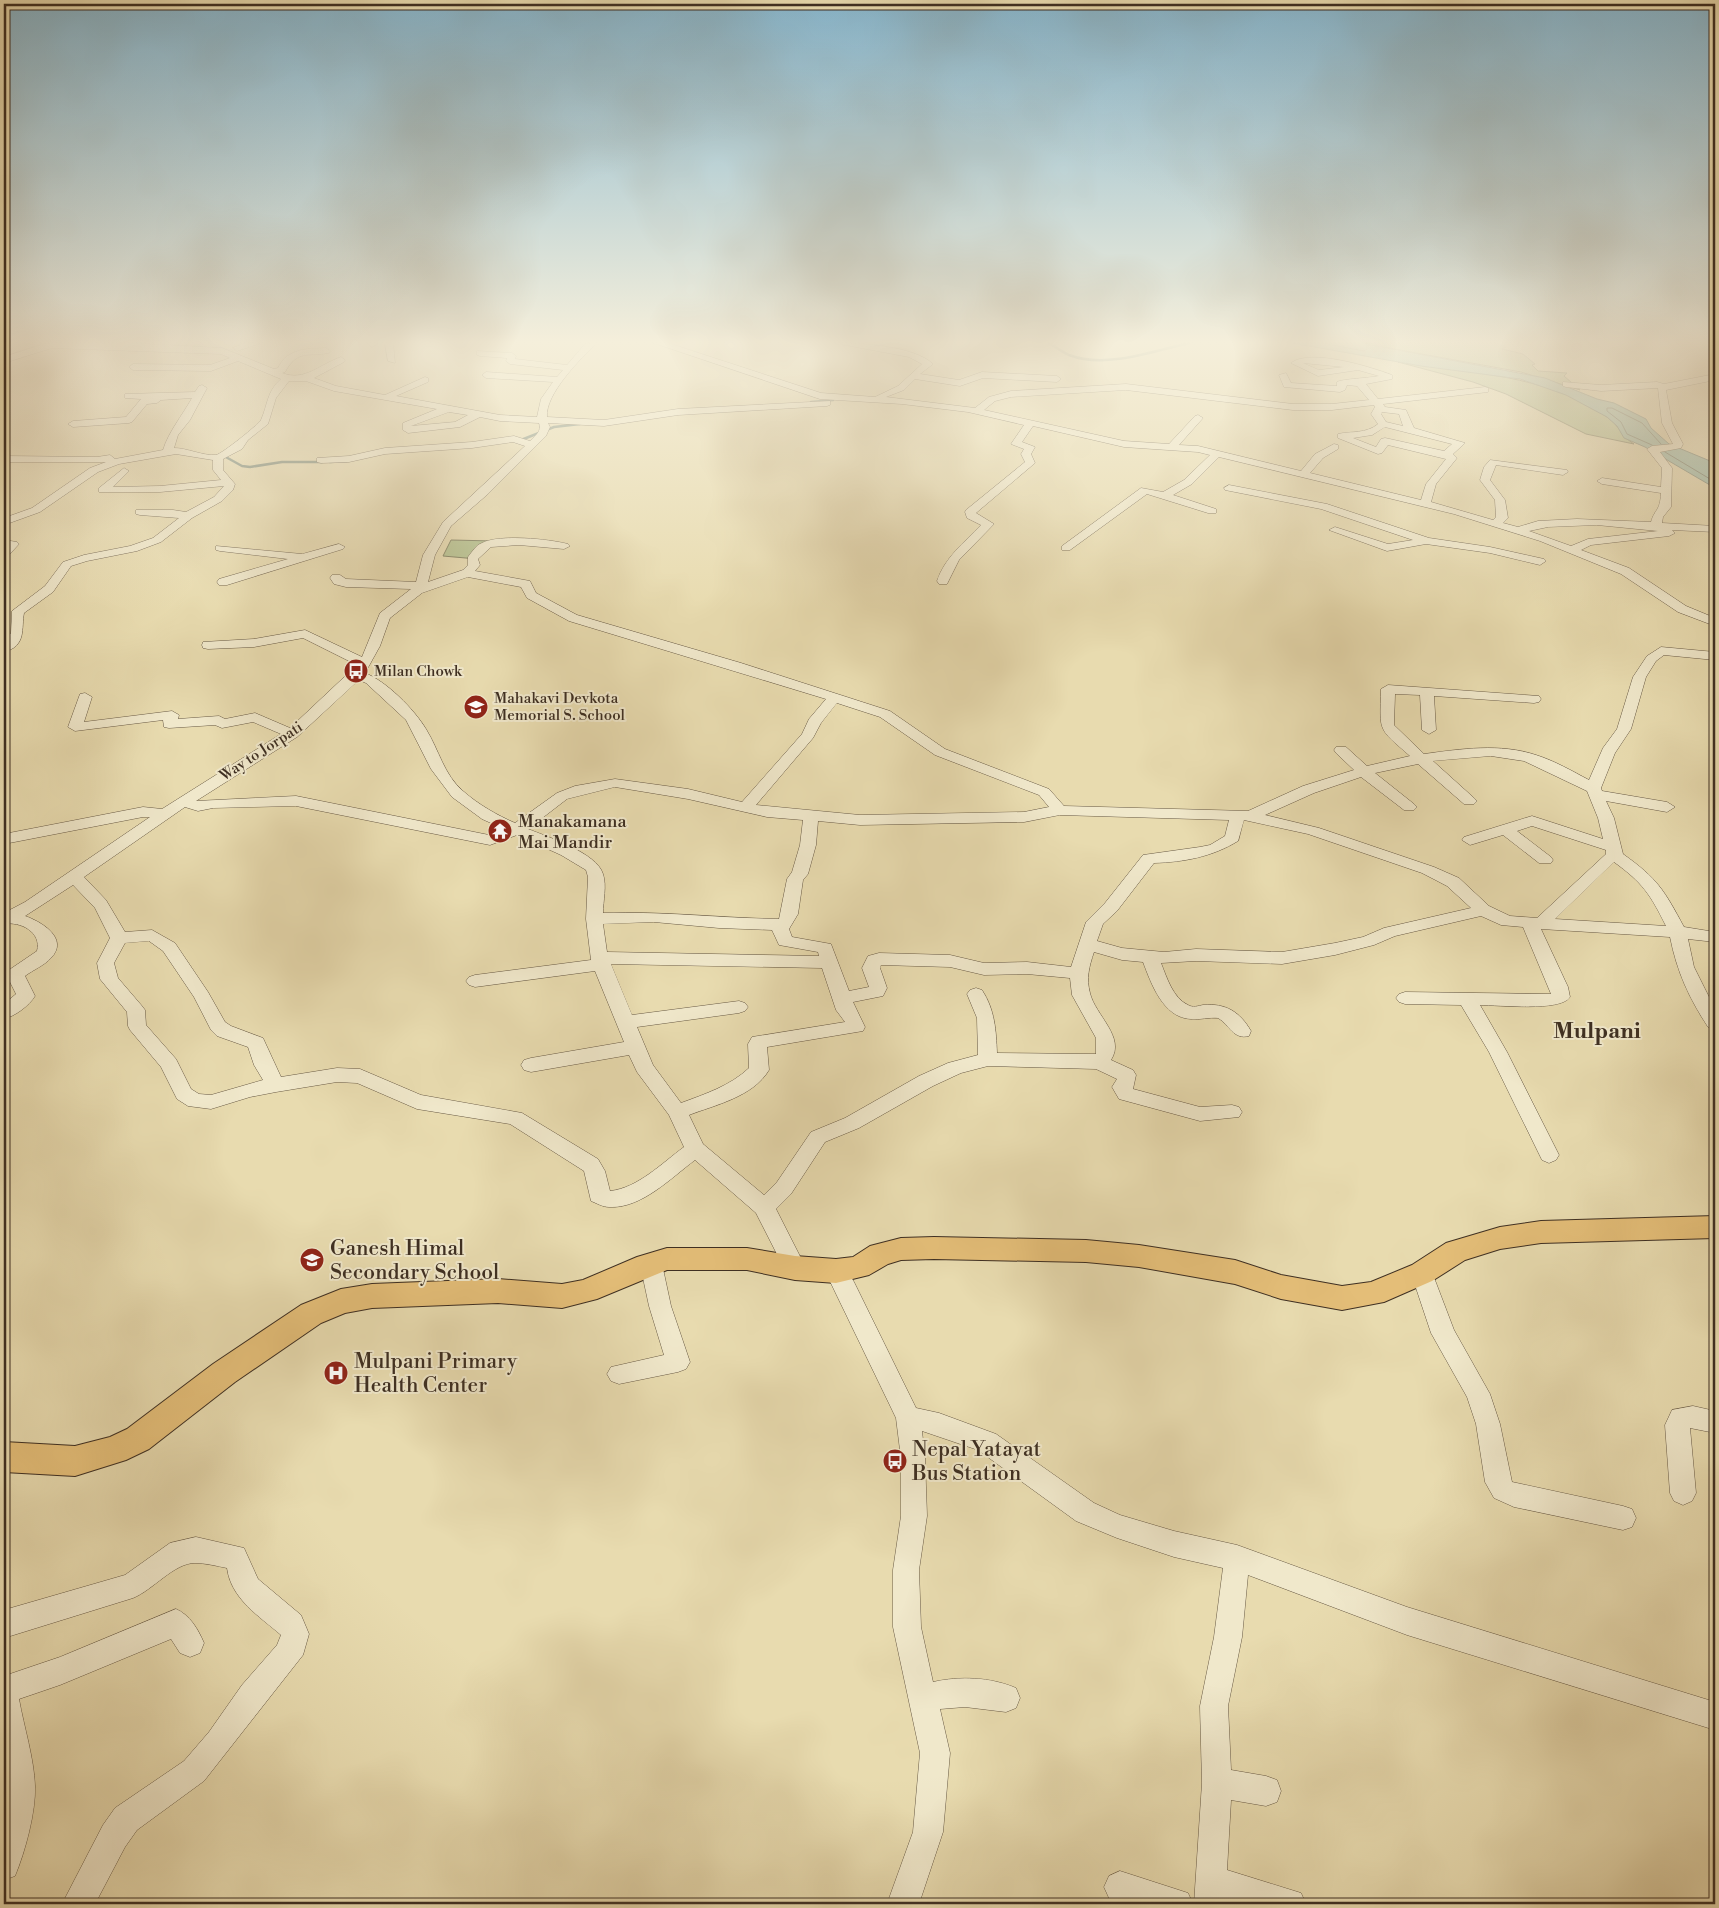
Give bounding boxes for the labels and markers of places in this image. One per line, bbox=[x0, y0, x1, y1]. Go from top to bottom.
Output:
bus stop icon: Milan Chowk bbox=[343, 658, 369, 684]
place label: Milan Chowk bbox=[374, 662, 463, 681]
place label: Mahakavi Devkota Memorial S. School bbox=[494, 689, 626, 725]
school or university icon: Mahakavi Devkota Memorial S. School bbox=[463, 694, 489, 720]
place label: Manakamana Mai Mandir bbox=[518, 810, 628, 854]
temple icon: Manakamana Mai Mandir bbox=[487, 818, 513, 844]
place label: Ganesh Himal Secondary School bbox=[330, 1236, 499, 1286]
school or university icon: Ganesh Himal Secondary School bbox=[299, 1247, 325, 1273]
place label: Mulpani Primary Health Center bbox=[354, 1349, 518, 1399]
hospital icon: Mulpani Primary Health Center bbox=[323, 1360, 349, 1386]
place label: Nepal Yatayat Bus Station bbox=[911, 1437, 1042, 1487]
bus stop icon: Nepal Yatayat Bus Station bbox=[882, 1448, 908, 1474]

